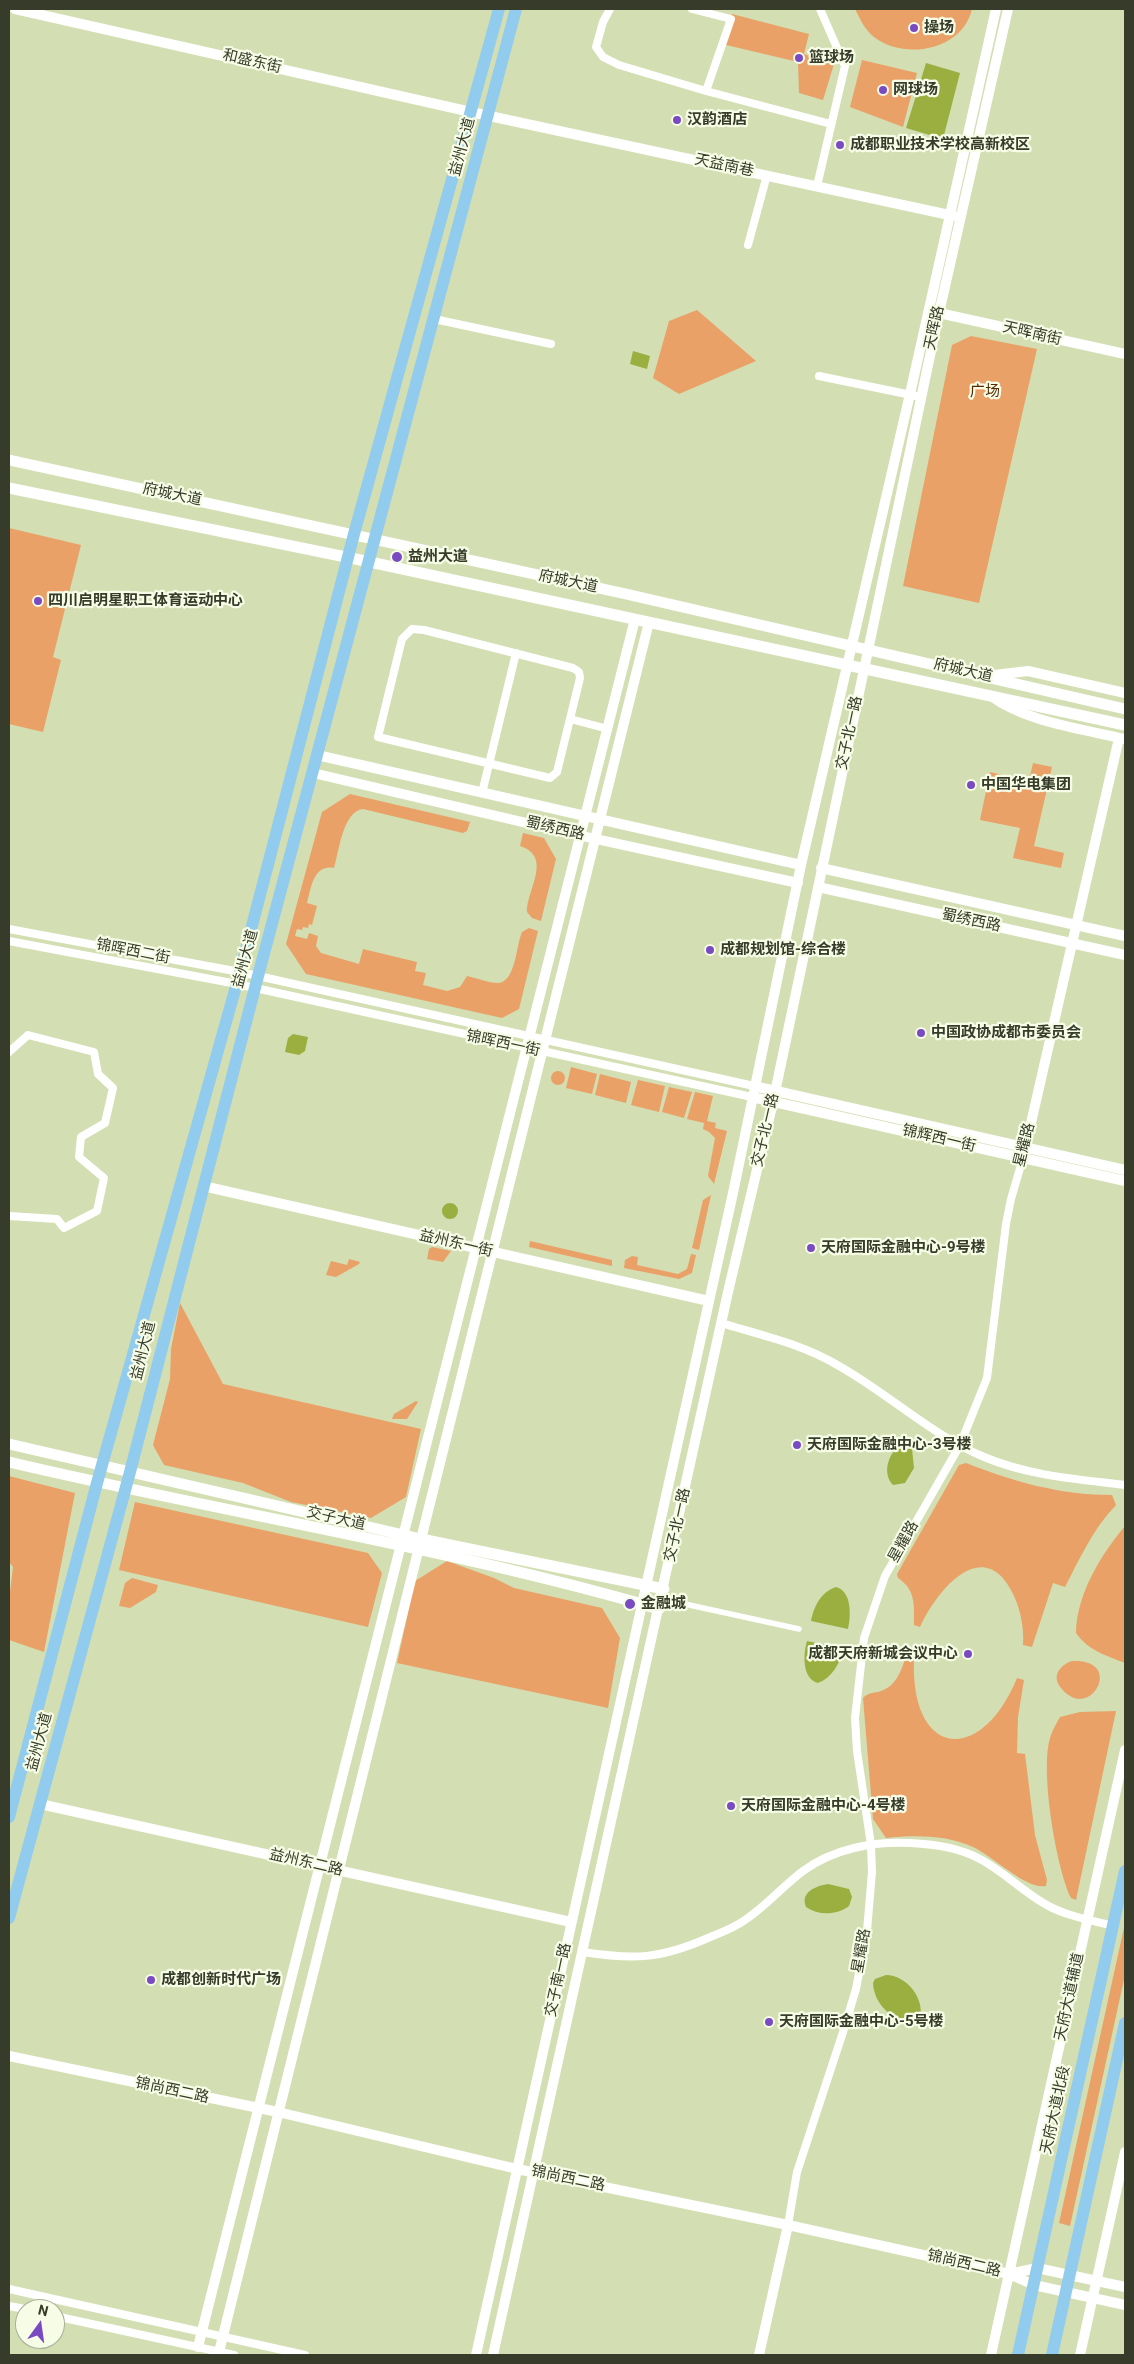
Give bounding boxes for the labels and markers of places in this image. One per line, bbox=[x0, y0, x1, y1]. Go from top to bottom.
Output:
place label: 操场 bbox=[924, 19, 954, 37]
marker: 操场 bbox=[908, 22, 920, 34]
place label: 篮球场 bbox=[809, 49, 854, 67]
marker: 篮球场 bbox=[793, 52, 805, 64]
place label: 网球场 bbox=[893, 81, 938, 99]
marker: 网球场 bbox=[877, 84, 889, 96]
place label: 汉韵酒店 bbox=[687, 111, 747, 129]
marker: 汉韵酒店 bbox=[671, 114, 683, 126]
place label: 成都职业技术学校高新校区 bbox=[850, 136, 1030, 154]
marker: 成都职业技术学校高新校区 bbox=[834, 139, 846, 151]
place label: 益州大道 bbox=[408, 548, 468, 566]
marker: 益州大道 bbox=[390, 550, 404, 564]
place label: 四川启明星职工体育运动中心 bbox=[48, 592, 243, 610]
marker: 四川启明星职工体育运动中心 bbox=[32, 595, 44, 607]
place label: 中国华电集团 bbox=[981, 776, 1071, 794]
marker: 中国华电集团 bbox=[965, 779, 977, 791]
place label: 成都规划馆-综合楼 bbox=[720, 941, 846, 959]
marker: 成都规划馆-综合楼 bbox=[704, 944, 716, 956]
place label: 中国政协成都市委员会 bbox=[931, 1024, 1081, 1042]
marker: 中国政协成都市委员会 bbox=[915, 1027, 927, 1039]
place label: 天府国际金融中心-9号楼 bbox=[821, 1239, 986, 1257]
marker: 天府国际金融中心-9号楼 bbox=[805, 1242, 817, 1254]
place label: 天府国际金融中心-3号楼 bbox=[807, 1436, 972, 1454]
marker: 天府国际金融中心-3号楼 bbox=[791, 1439, 803, 1451]
place label: 金融城 bbox=[641, 1595, 686, 1613]
marker: 金融城 bbox=[623, 1597, 637, 1611]
place label: 成都天府新城会议中心 bbox=[808, 1645, 958, 1663]
marker: 成都天府新城会议中心 bbox=[962, 1648, 974, 1660]
place label: 天府国际金融中心-4号楼 bbox=[741, 1797, 906, 1815]
marker: 天府国际金融中心-4号楼 bbox=[725, 1800, 737, 1812]
place label: 成都创新时代广场 bbox=[161, 1971, 281, 1989]
marker: 成都创新时代广场 bbox=[145, 1974, 157, 1986]
place label: 天府国际金融中心-5号楼 bbox=[779, 2013, 944, 2031]
marker: 天府国际金融中心-5号楼 bbox=[763, 2016, 775, 2028]

